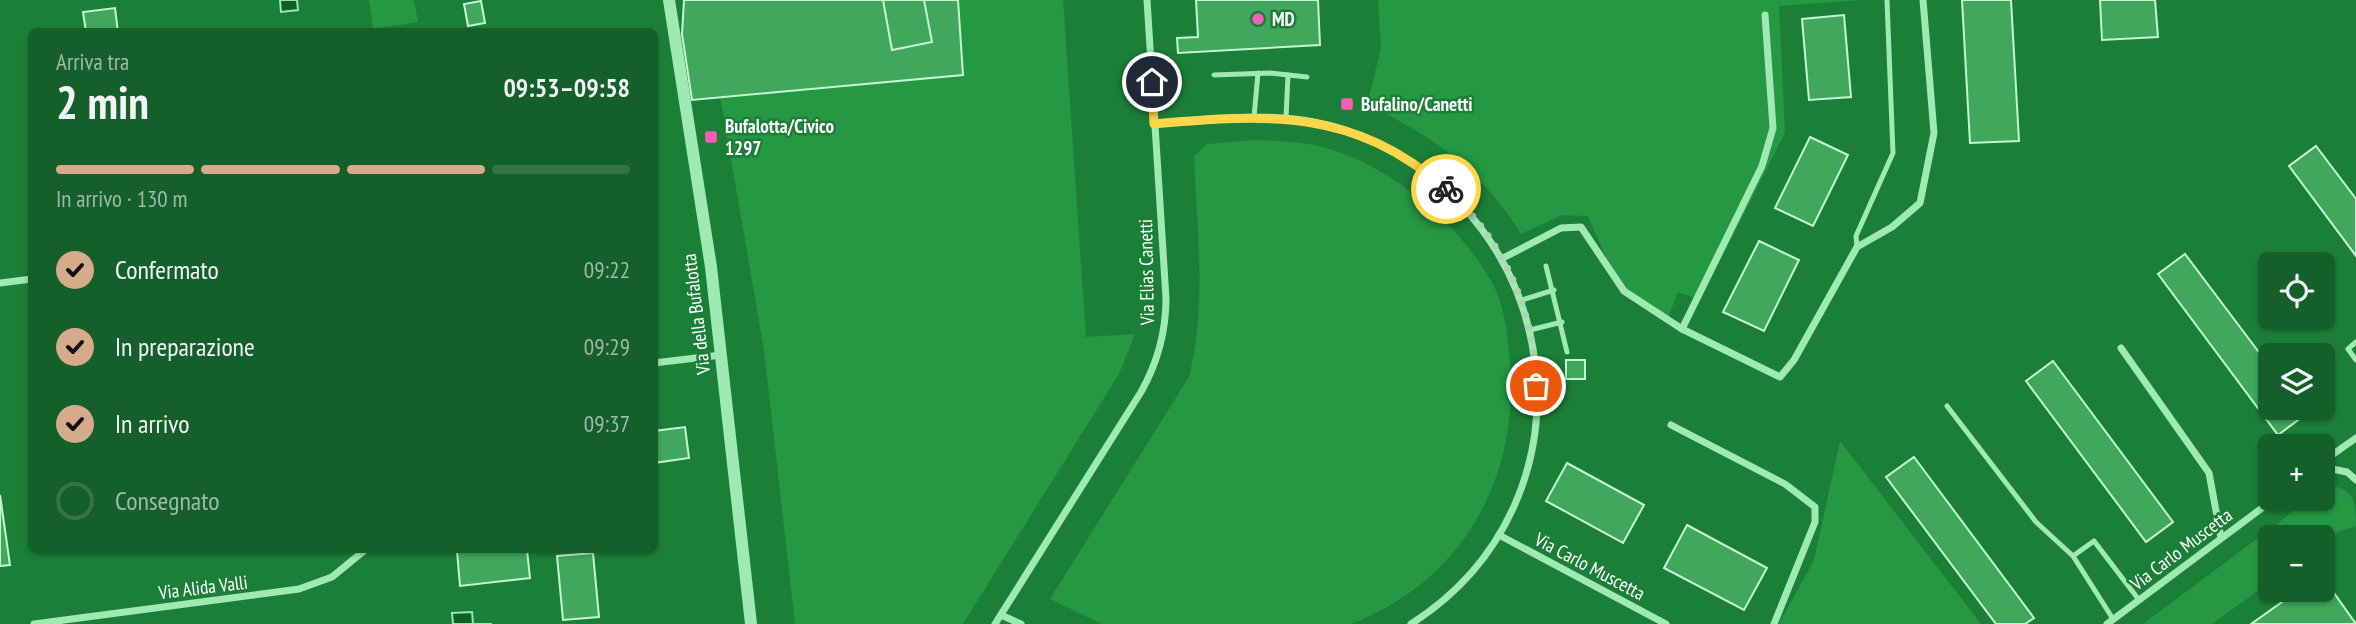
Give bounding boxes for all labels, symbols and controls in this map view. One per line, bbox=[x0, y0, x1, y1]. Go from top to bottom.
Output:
place label: MD bbox=[1272, 7, 1295, 31]
marker: MD bbox=[1250, 11, 1266, 27]
text: Arriva tra bbox=[56, 47, 129, 76]
pin bbox=[1122, 52, 1182, 112]
icon: home bbox=[1133, 63, 1171, 101]
text: 09:53–09:58 bbox=[503, 71, 630, 104]
text: 2 min bbox=[56, 72, 149, 132]
place label: Bufalino/Canetti bbox=[1361, 92, 1472, 116]
marker: Bufalino/Canetti bbox=[1339, 96, 1355, 112]
place label: Bufalotta/Civico 1297 bbox=[725, 114, 834, 160]
marker: Bufalotta/Civico 1297 bbox=[703, 129, 719, 145]
courier bbox=[1411, 154, 1481, 224]
icon: bike bbox=[1427, 170, 1465, 208]
text: In arrivo · 130 m bbox=[56, 184, 188, 213]
street label: Via Elias Canetti bbox=[1133, 219, 1159, 326]
icon: check bbox=[56, 251, 94, 289]
street label: Via della Bufalotta bbox=[677, 252, 715, 377]
map controls bbox=[2258, 252, 2335, 602]
button: locate bbox=[2258, 252, 2335, 329]
text: Confermato bbox=[115, 253, 219, 286]
text: 09:22 bbox=[584, 255, 630, 284]
icon: check bbox=[56, 328, 94, 366]
text: In preparazione bbox=[115, 330, 255, 363]
text: 09:29 bbox=[584, 332, 630, 361]
button: layers bbox=[2258, 343, 2335, 420]
pin bbox=[1506, 356, 1566, 416]
icon: bag bbox=[1517, 367, 1555, 405]
icon: check bbox=[56, 405, 94, 443]
text: In arrivo bbox=[115, 407, 190, 440]
text: 09:37 bbox=[584, 409, 630, 438]
button: + bbox=[2258, 434, 2335, 511]
text: Consegnato bbox=[115, 484, 219, 517]
street label: Via Carlo Muscetta bbox=[2124, 503, 2237, 596]
button: − bbox=[2258, 525, 2335, 602]
street label: Via Carlo Muscetta bbox=[1530, 526, 1649, 605]
street label: Via Alida Valli bbox=[156, 570, 249, 604]

